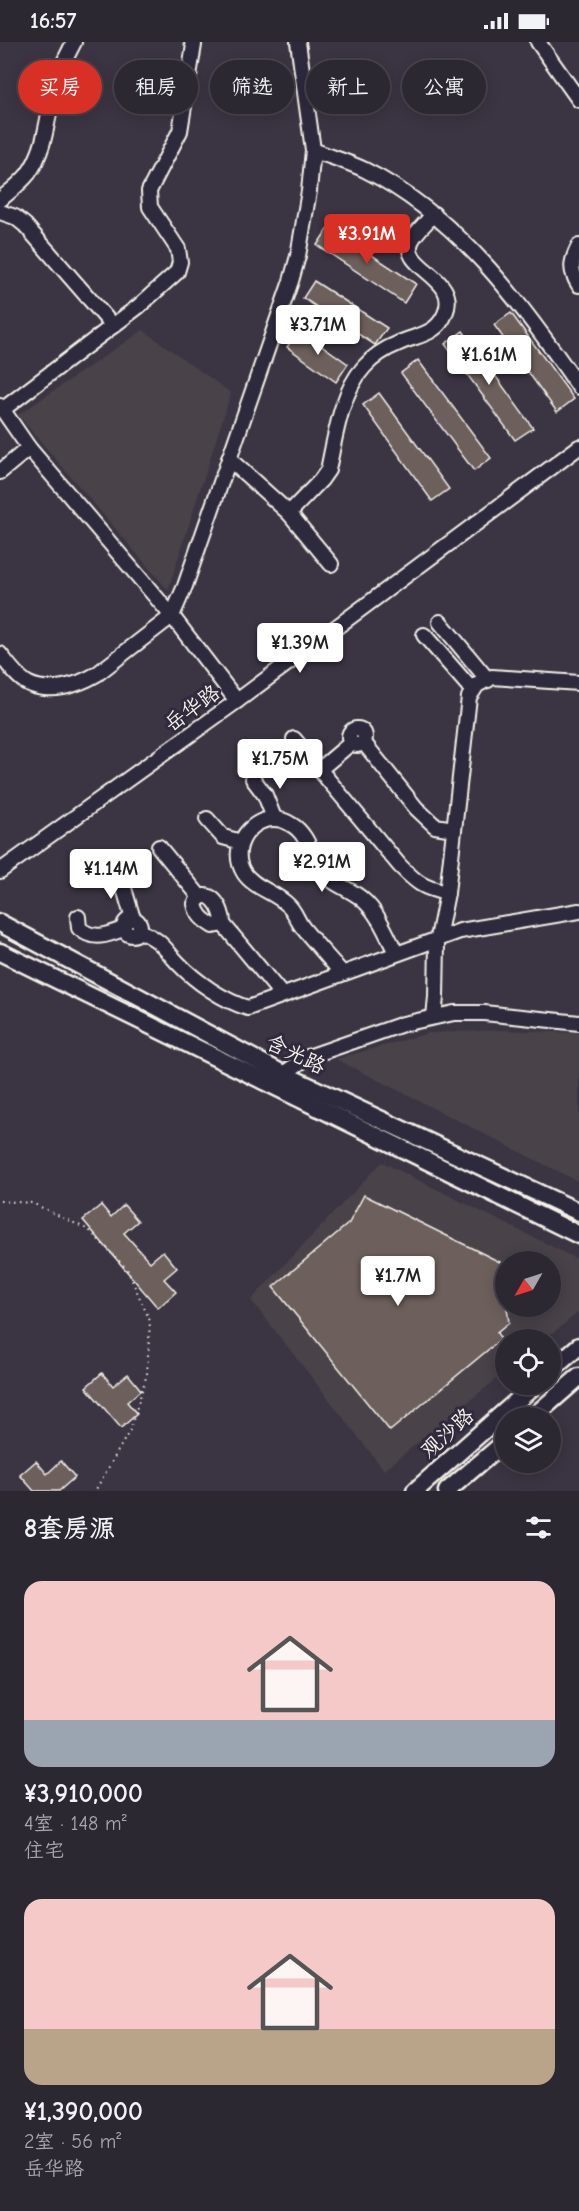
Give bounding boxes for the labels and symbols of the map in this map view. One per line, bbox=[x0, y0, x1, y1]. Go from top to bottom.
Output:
pin: ¥3.91M bbox=[318, 214, 416, 265]
pin: ¥3.71M bbox=[269, 305, 367, 356]
pin: ¥1.61M bbox=[440, 335, 538, 386]
pin: ¥1.39M bbox=[251, 623, 349, 674]
street label: 岳华路 bbox=[159, 680, 225, 736]
pin: ¥1.75M bbox=[231, 739, 329, 790]
pin: ¥2.91M bbox=[273, 842, 371, 893]
pin: ¥1.14M bbox=[62, 849, 160, 900]
street label: 含光路 bbox=[262, 1029, 330, 1079]
north arrow bbox=[495, 1251, 561, 1317]
pin: ¥1.7M bbox=[356, 1256, 440, 1307]
street label: 观沙路 bbox=[416, 1403, 478, 1463]

